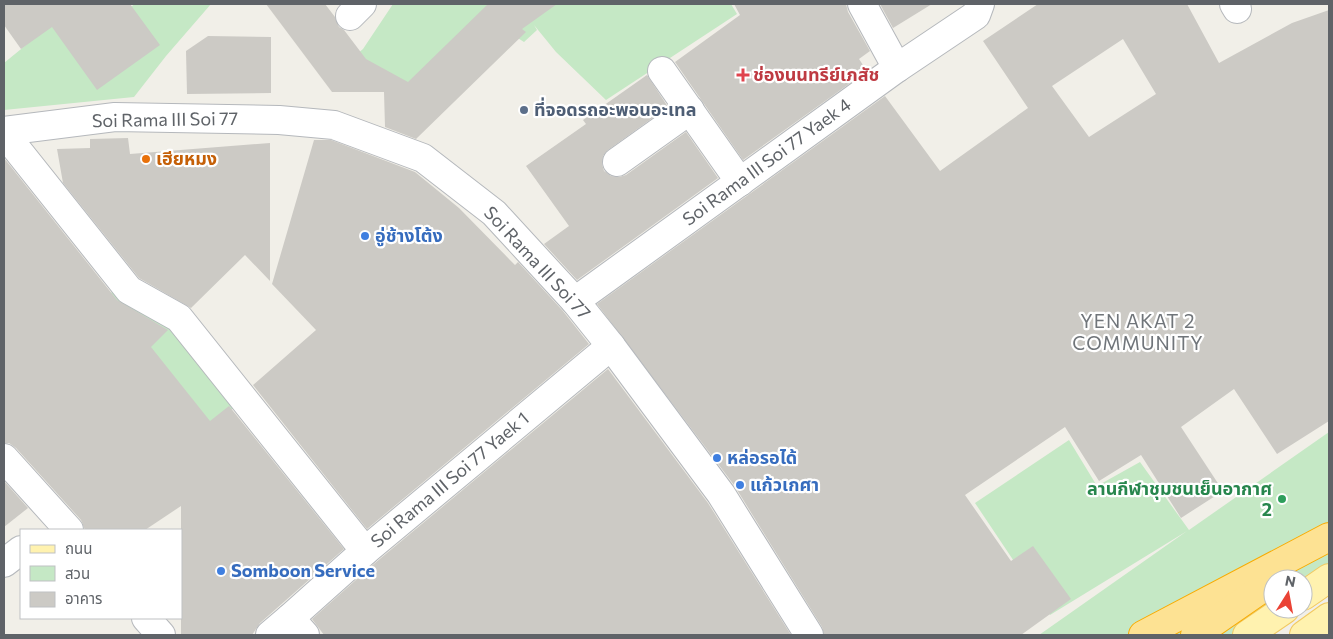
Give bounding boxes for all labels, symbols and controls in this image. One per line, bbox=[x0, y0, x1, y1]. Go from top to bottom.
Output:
place label: ช่องนนทรีย์เภสัช bbox=[753, 63, 879, 85]
marker: ช่องนนทรีย์เภสัช bbox=[737, 69, 749, 81]
street label: Soi Rama III Soi 77 Yaek 4 bbox=[678, 93, 855, 230]
place label: ที่จอดรถอะพอนอะเทล bbox=[534, 97, 696, 120]
marker: ที่จอดรถอะพอนอะเทล bbox=[518, 104, 530, 116]
street label: Soi Rama III Soi 77 bbox=[92, 107, 238, 131]
place label: เฮียหมง bbox=[156, 147, 217, 169]
marker: เฮียหมง bbox=[140, 153, 152, 165]
street label: Soi Rama III Soi 77 bbox=[480, 201, 596, 323]
place label: อู่ช้างโต้ง bbox=[375, 224, 443, 247]
marker: อู่ช้างโต้ง bbox=[359, 230, 371, 242]
district label: YEN AKAT 2 COMMUNITY bbox=[1072, 309, 1204, 354]
street label: Soi Rama III Soi 77 Yaek 1 bbox=[366, 407, 533, 552]
place label: หล่อรอได้ bbox=[727, 446, 797, 468]
marker: หล่อรอได้ bbox=[711, 452, 723, 464]
place label: แก้วเกศา bbox=[750, 473, 819, 495]
place label: ลานกีฬาชุมชนเย็นอากาศ 2 bbox=[1087, 477, 1272, 520]
marker: แก้วเกศา bbox=[734, 479, 746, 491]
marker: ลานกีฬาชุมชนเย็นอากาศ 2 bbox=[1276, 493, 1288, 505]
legend bbox=[20, 529, 182, 619]
text: ถนน bbox=[65, 539, 92, 557]
place label: Somboon Service bbox=[231, 559, 375, 581]
text: สวน bbox=[65, 564, 90, 582]
marker: Somboon Service bbox=[215, 565, 227, 577]
north arrow bbox=[1263, 569, 1313, 619]
text: N bbox=[1284, 571, 1297, 590]
text: อาคาร bbox=[65, 589, 102, 607]

